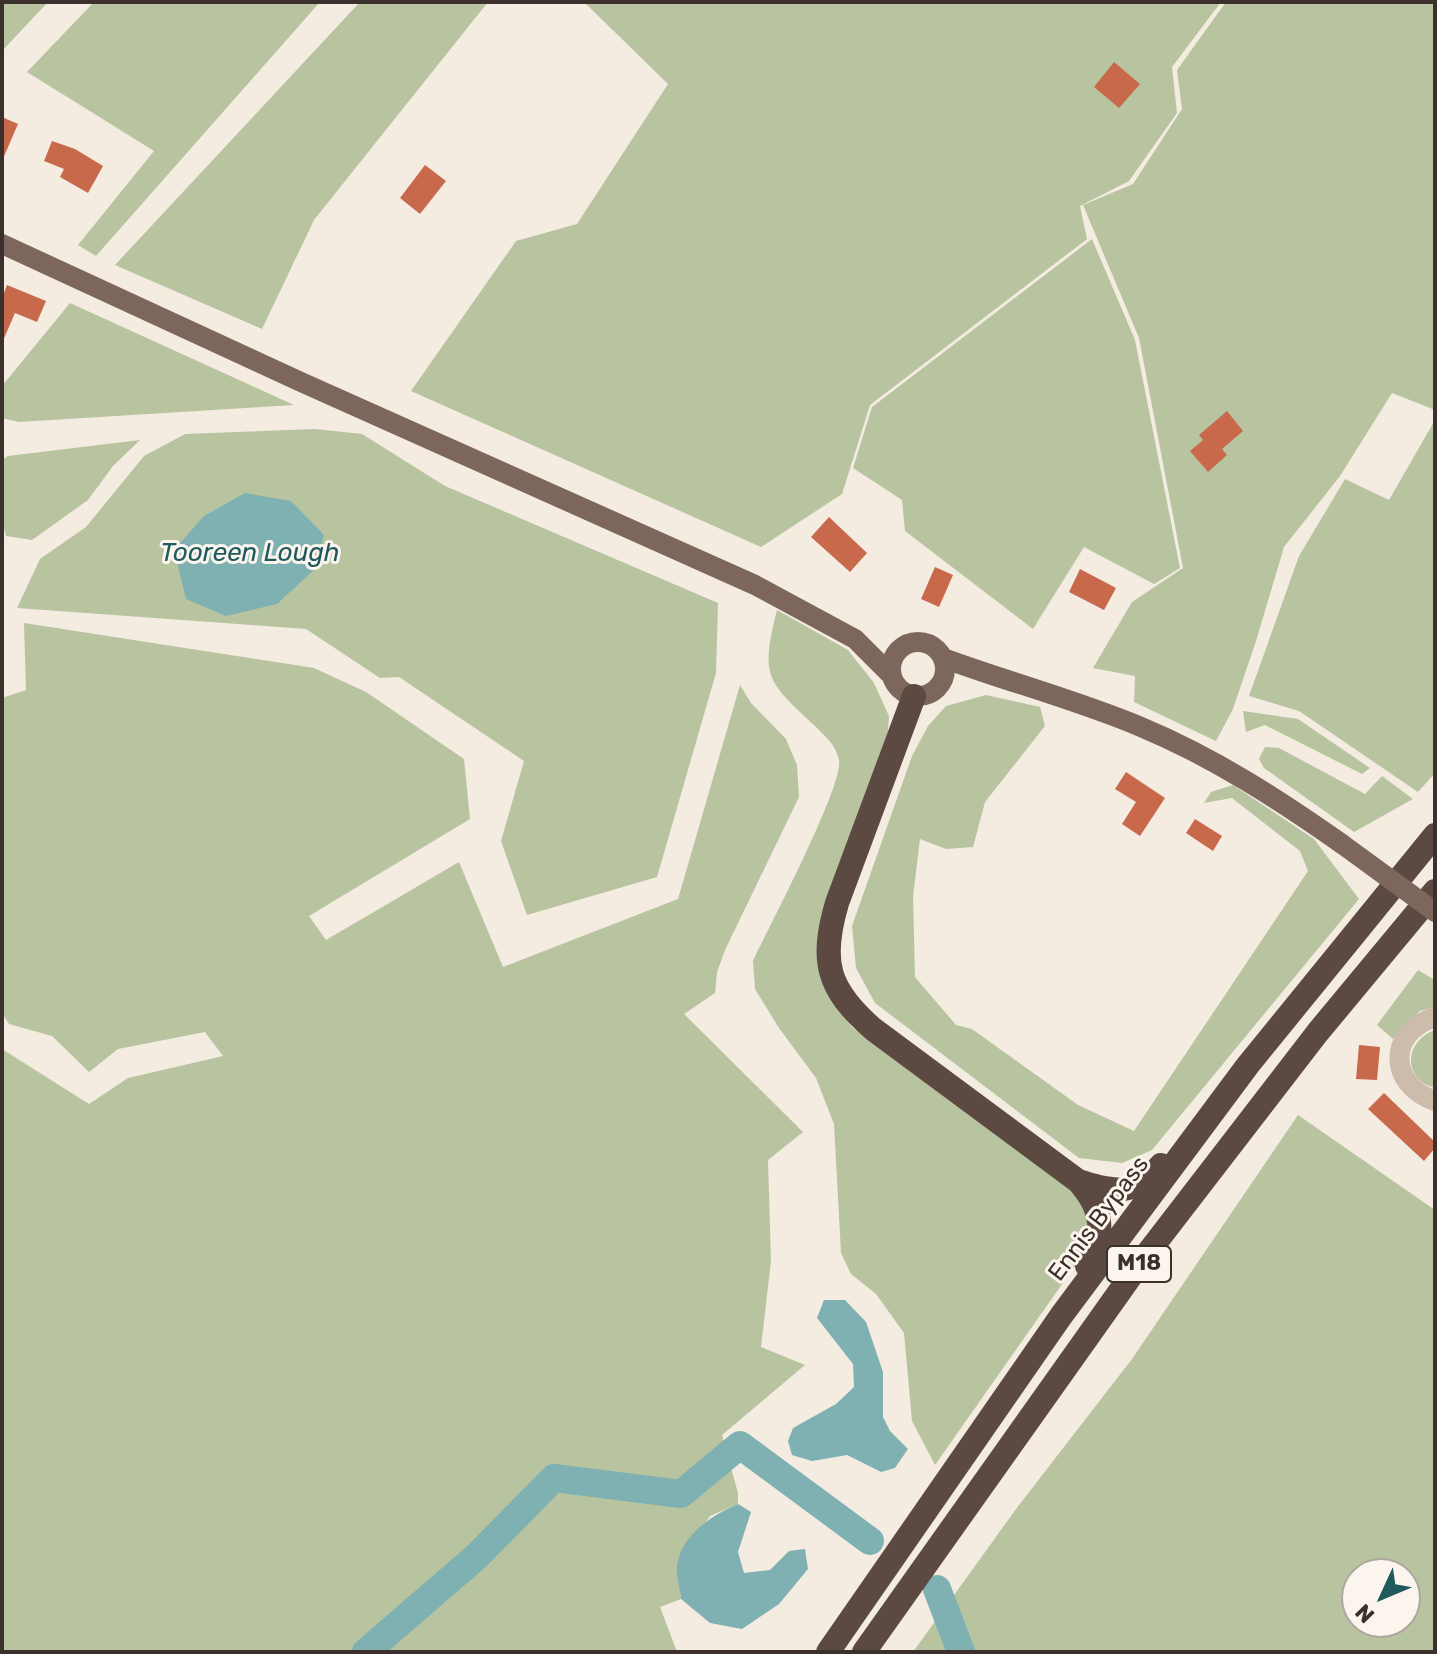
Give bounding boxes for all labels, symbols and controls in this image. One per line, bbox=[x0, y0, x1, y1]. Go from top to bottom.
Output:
water label: Tooreen Lough bbox=[160, 537, 340, 569]
street label: Ennis Bypass bbox=[1043, 1151, 1155, 1287]
road number: M18 bbox=[1107, 1246, 1171, 1282]
north arrow bbox=[1341, 1558, 1421, 1638]
text: N bbox=[1350, 1599, 1380, 1629]

